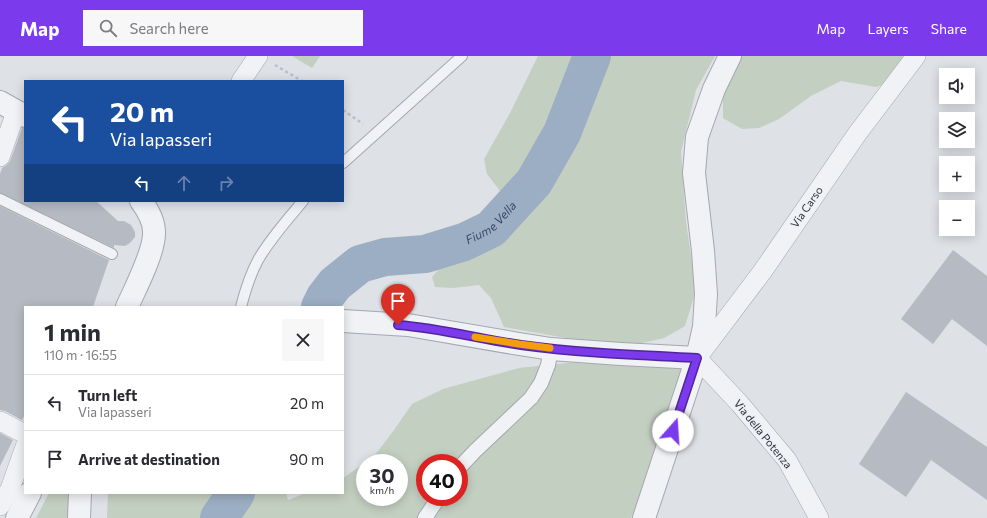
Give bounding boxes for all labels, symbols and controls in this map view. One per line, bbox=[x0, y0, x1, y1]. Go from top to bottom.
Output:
search box bbox=[83, 10, 363, 46]
text: Map bbox=[20, 17, 59, 40]
icon: search bbox=[97, 17, 119, 39]
text: Search here bbox=[129, 19, 209, 37]
text: Map bbox=[817, 20, 845, 37]
text: Layers bbox=[867, 20, 909, 37]
text: Share bbox=[931, 20, 967, 37]
map controls bbox=[939, 68, 975, 236]
button: sound bbox=[939, 68, 975, 104]
text: 20 m bbox=[110, 94, 174, 128]
icon: left bbox=[44, 96, 96, 148]
button: layers bbox=[939, 112, 975, 148]
text: Via Iapasseri bbox=[110, 128, 212, 150]
button: + bbox=[939, 156, 975, 192]
icon: left bbox=[131, 172, 153, 194]
icon: ahead bbox=[173, 172, 195, 194]
icon: right bbox=[215, 172, 237, 194]
street label: Via Carso bbox=[788, 183, 825, 230]
water label: Fiume Vella bbox=[463, 198, 519, 246]
button: − bbox=[939, 200, 975, 236]
pin bbox=[381, 284, 415, 325]
icon: arrive bbox=[387, 290, 409, 312]
text: 1 min bbox=[44, 317, 101, 346]
button: close bbox=[282, 319, 324, 361]
text: 110 m · 16:55 bbox=[44, 347, 117, 363]
text: Turn left bbox=[78, 386, 137, 404]
icon: left bbox=[44, 392, 66, 414]
text: 20 m bbox=[290, 394, 324, 412]
street label: Via della Potenza bbox=[732, 397, 795, 471]
text: Via Iapasseri bbox=[78, 404, 152, 420]
position arrow bbox=[652, 410, 694, 452]
icon: arrive bbox=[44, 448, 66, 470]
text: Arrive at destination bbox=[78, 450, 220, 468]
text: 90 m bbox=[289, 450, 324, 468]
speed limit sign: 40 bbox=[416, 454, 468, 506]
text: 30 bbox=[370, 463, 394, 487]
text: km/h bbox=[370, 484, 394, 496]

